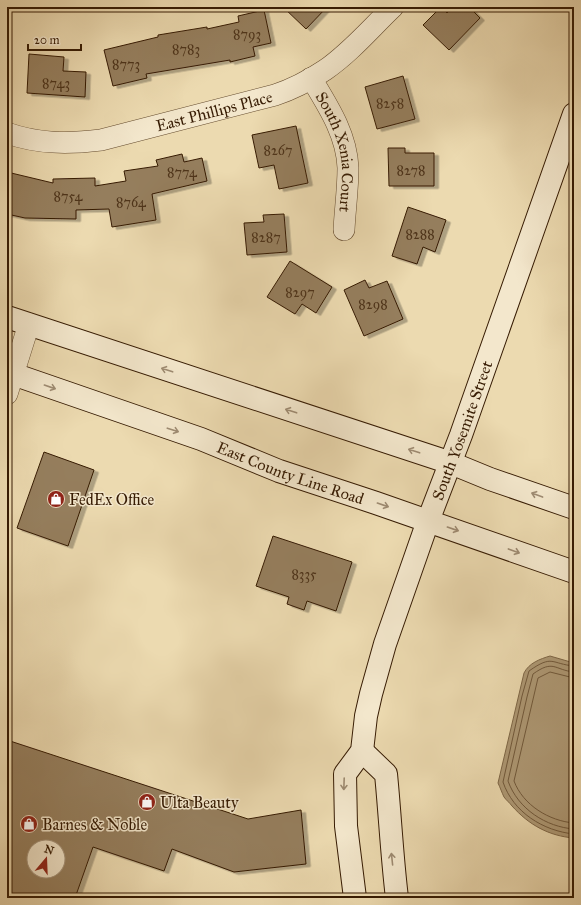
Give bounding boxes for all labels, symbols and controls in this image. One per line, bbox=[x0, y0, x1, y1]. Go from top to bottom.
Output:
scale bar bbox=[28, 26, 81, 52]
house number: 8793 bbox=[233, 26, 261, 43]
text: 20 m bbox=[34, 33, 60, 47]
house number: 8783 bbox=[172, 41, 200, 58]
house number: 8773 bbox=[112, 56, 140, 73]
house number: 8743 bbox=[42, 75, 70, 92]
street label: East Phillips Place bbox=[154, 87, 275, 135]
street label: South Xenia Court bbox=[311, 88, 357, 213]
house number: 8258 bbox=[376, 95, 404, 112]
house number: 8267 bbox=[264, 142, 293, 159]
house number: 8278 bbox=[397, 162, 425, 179]
house number: 8774 bbox=[167, 164, 198, 181]
house number: 8754 bbox=[54, 188, 84, 205]
house number: 8764 bbox=[116, 194, 147, 211]
house number: 8288 bbox=[405, 226, 435, 243]
house number: 8287 bbox=[251, 229, 281, 246]
house number: 8297 bbox=[285, 284, 315, 301]
house number: 8298 bbox=[358, 296, 388, 313]
street label: South Yosemite Street bbox=[428, 358, 497, 503]
one-way arrow bbox=[161, 366, 174, 373]
one-way arrow bbox=[44, 383, 56, 391]
one-way arrow bbox=[285, 406, 297, 414]
one-way arrow bbox=[166, 427, 179, 434]
street label: East County Line Road bbox=[214, 438, 366, 508]
one-way arrow bbox=[408, 447, 421, 454]
shop icon: FedEx Office bbox=[46, 489, 66, 509]
place label: FedEx Office bbox=[69, 490, 154, 509]
one-way arrow bbox=[532, 491, 544, 499]
one-way arrow bbox=[376, 502, 389, 509]
one-way arrow bbox=[446, 526, 458, 534]
one-way arrow bbox=[508, 548, 521, 555]
house number: 8335 bbox=[291, 566, 317, 583]
one-way arrow bbox=[341, 777, 348, 790]
shop icon: Ulta Beauty bbox=[137, 792, 157, 812]
place label: Ulta Beauty bbox=[160, 793, 239, 812]
shop icon: Barnes & Noble bbox=[19, 814, 39, 834]
place label: Barnes & Noble bbox=[42, 815, 147, 834]
north arrow bbox=[26, 839, 66, 879]
text: N bbox=[43, 842, 56, 858]
one-way arrow bbox=[388, 853, 396, 866]

